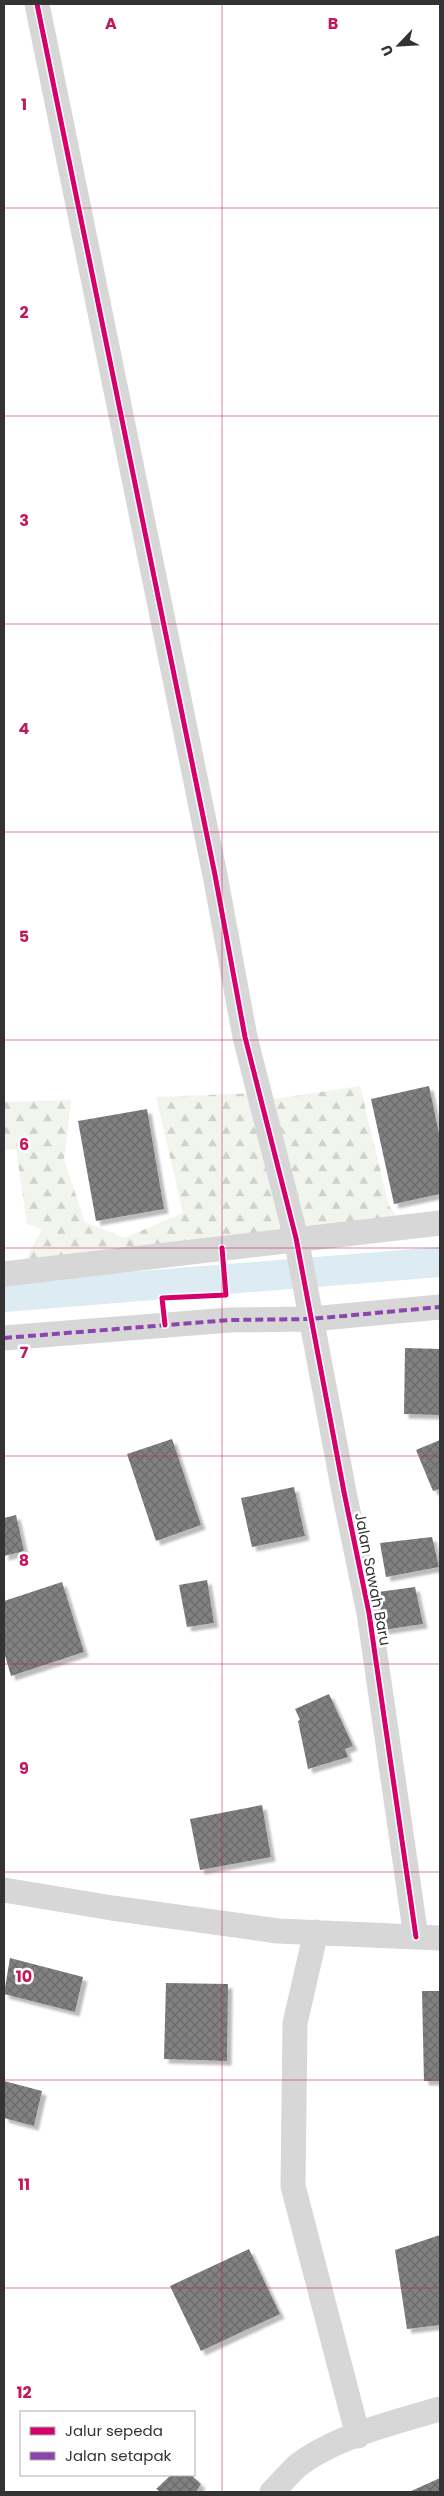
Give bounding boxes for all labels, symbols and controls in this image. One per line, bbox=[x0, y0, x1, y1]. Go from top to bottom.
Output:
text: A bbox=[105, 12, 117, 35]
text: B bbox=[328, 12, 338, 35]
north arrow bbox=[374, 20, 424, 70]
text: U bbox=[376, 42, 398, 59]
text: 1 bbox=[21, 93, 27, 116]
text: 2 bbox=[19, 301, 29, 324]
text: 3 bbox=[19, 509, 29, 532]
text: 4 bbox=[19, 717, 30, 740]
text: 5 bbox=[19, 925, 29, 948]
text: 6 bbox=[19, 1133, 29, 1156]
text: 7 bbox=[20, 1341, 29, 1364]
street label: Jalan Sawah Baru bbox=[350, 1511, 396, 1647]
text: 8 bbox=[19, 1549, 29, 1572]
text: 9 bbox=[19, 1757, 29, 1780]
text: 10 bbox=[16, 1965, 32, 1988]
text: 11 bbox=[18, 2173, 30, 2196]
text: 12 bbox=[16, 2381, 32, 2404]
legend bbox=[20, 2411, 195, 2476]
text: Jalur sepeda bbox=[65, 2420, 163, 2441]
text: Jalan setapak bbox=[65, 2445, 172, 2466]

